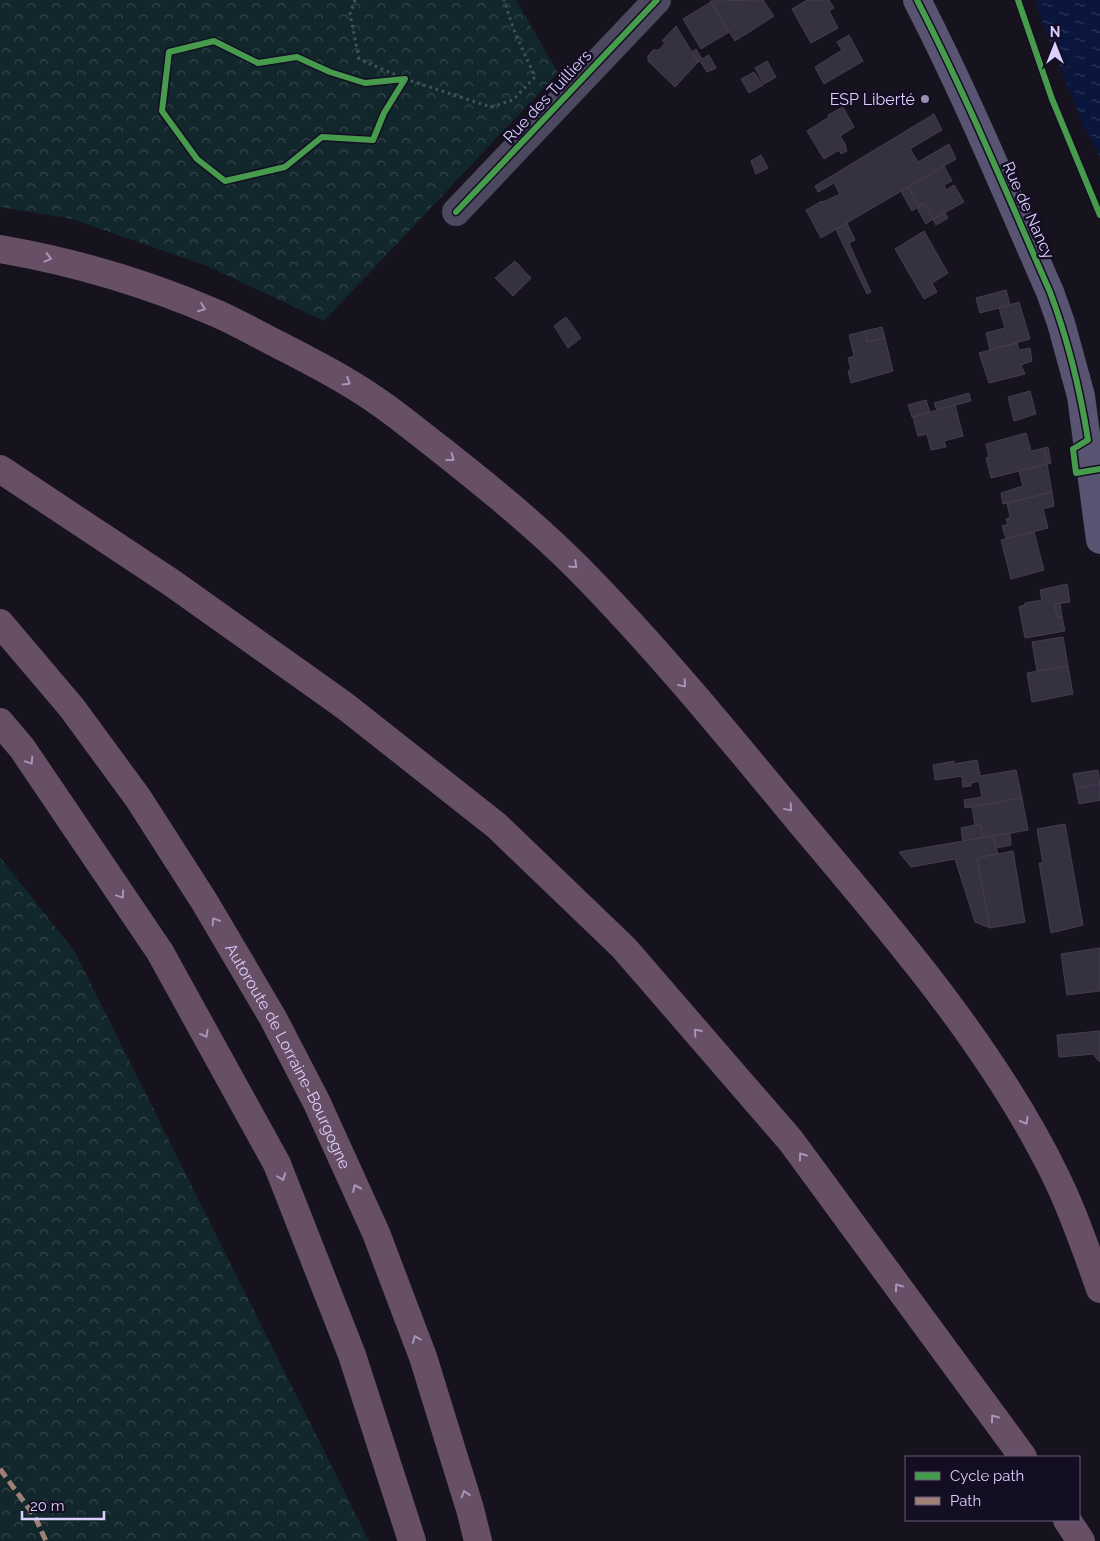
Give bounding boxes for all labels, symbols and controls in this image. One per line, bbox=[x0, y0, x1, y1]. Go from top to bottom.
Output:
north arrow bbox=[1030, 20, 1080, 70]
text: N bbox=[1050, 24, 1060, 40]
street label: Rue des Tuilliers bbox=[499, 46, 596, 147]
place label: ESP Liberté bbox=[830, 90, 915, 109]
marker: ESP Liberté bbox=[919, 93, 931, 105]
street label: Rue de Nancy bbox=[999, 159, 1059, 262]
one-way arrow bbox=[43, 253, 51, 263]
one-way arrow bbox=[197, 302, 206, 312]
one-way arrow bbox=[341, 376, 350, 386]
one-way arrow bbox=[445, 452, 455, 461]
one-way arrow bbox=[568, 559, 577, 568]
one-way arrow bbox=[678, 679, 687, 688]
one-way arrow bbox=[24, 755, 33, 764]
one-way arrow bbox=[783, 802, 791, 811]
one-way arrow bbox=[115, 889, 124, 899]
one-way arrow bbox=[212, 917, 222, 926]
street label: Autoroute de Lorraine-Bourgogne bbox=[221, 940, 355, 1172]
one-way arrow bbox=[199, 1029, 209, 1038]
one-way arrow bbox=[694, 1029, 703, 1038]
one-way arrow bbox=[1019, 1115, 1029, 1124]
one-way arrow bbox=[799, 1152, 808, 1162]
one-way arrow bbox=[276, 1172, 286, 1181]
one-way arrow bbox=[351, 1184, 362, 1193]
one-way arrow bbox=[895, 1283, 904, 1293]
one-way arrow bbox=[412, 1335, 422, 1344]
one-way arrow bbox=[992, 1415, 1000, 1424]
legend bbox=[905, 1456, 1080, 1521]
text: Cycle path bbox=[950, 1467, 1024, 1485]
scale bar bbox=[22, 1488, 105, 1520]
one-way arrow bbox=[461, 1490, 471, 1499]
text: Path bbox=[950, 1492, 981, 1510]
text: 20 m bbox=[30, 1497, 65, 1515]

